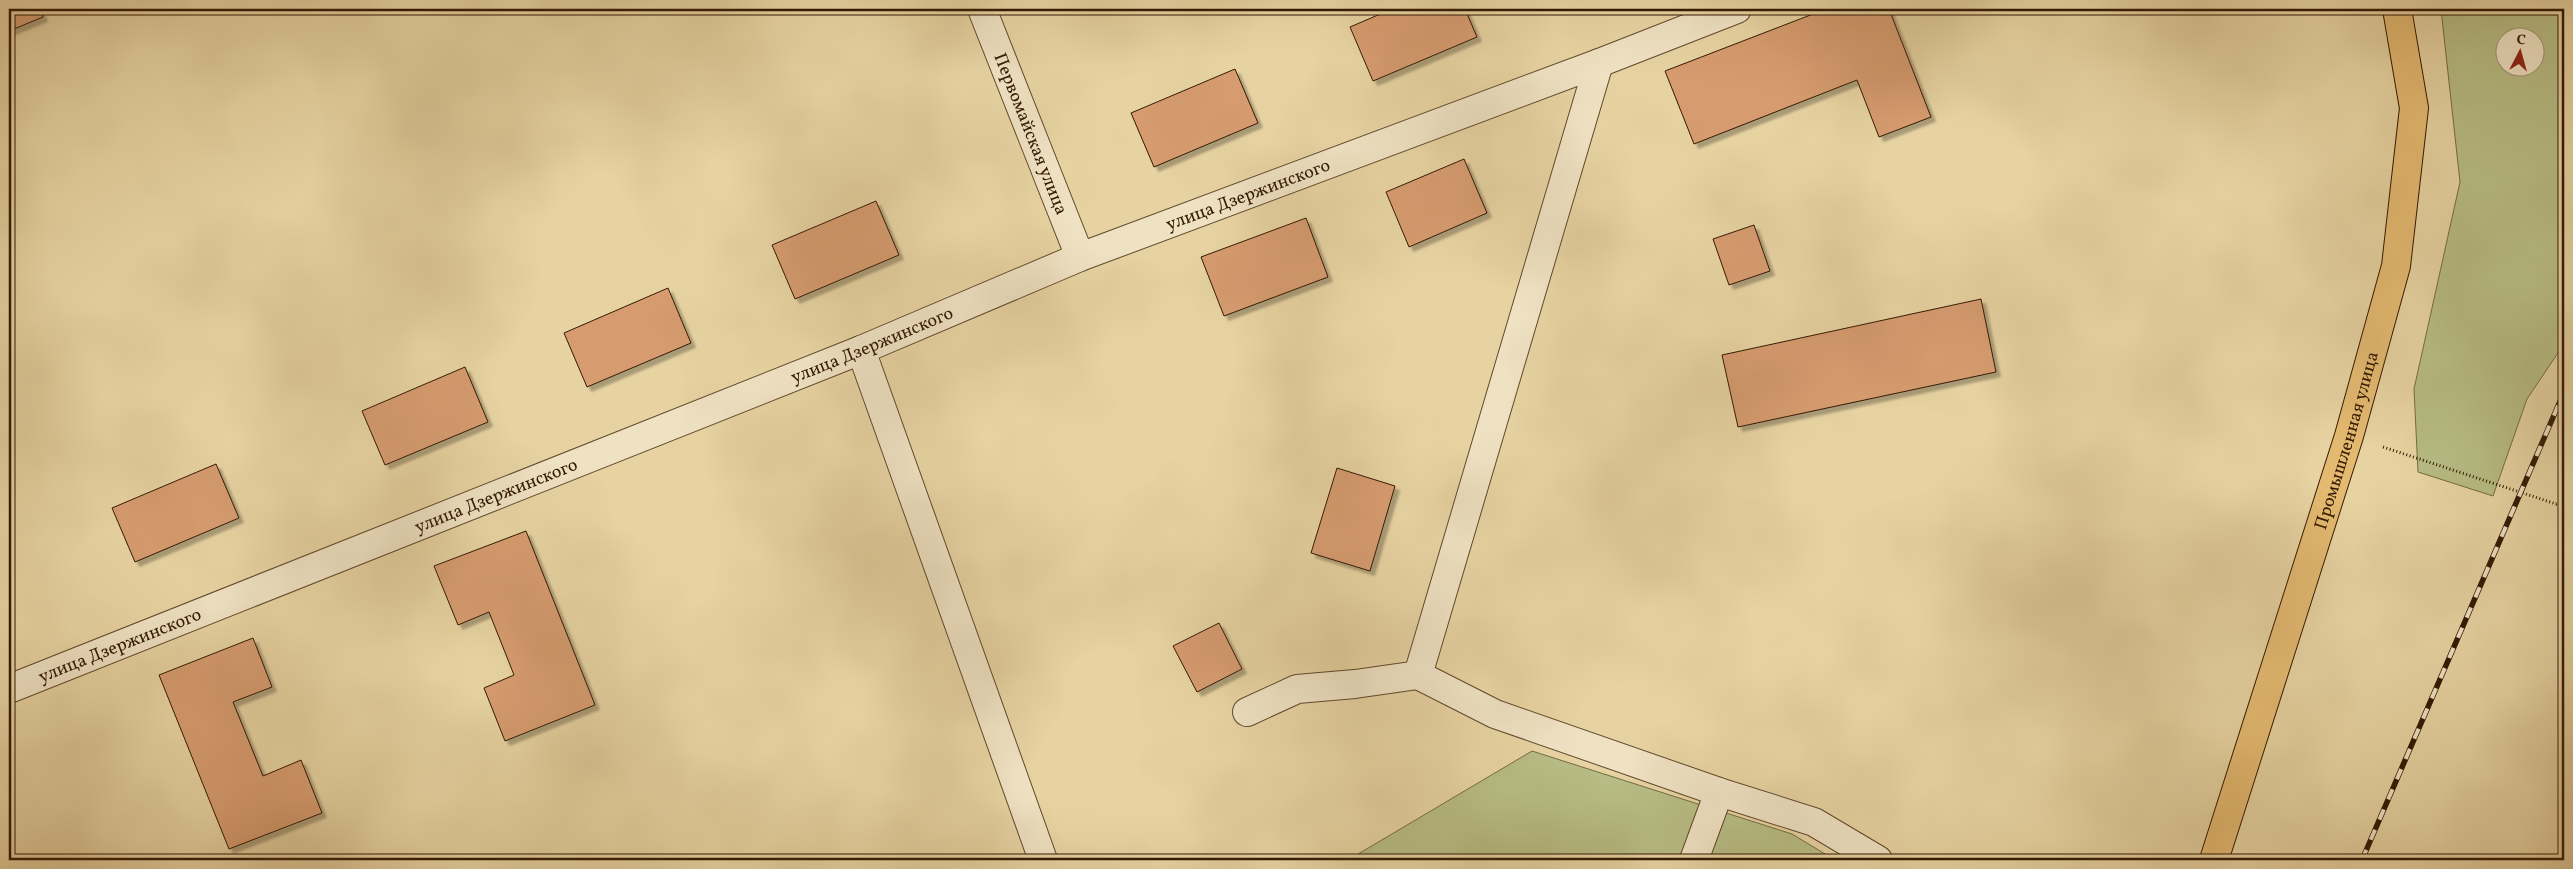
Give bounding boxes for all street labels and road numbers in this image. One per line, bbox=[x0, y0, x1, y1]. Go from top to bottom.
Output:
street label: Первомайская улица bbox=[987, 50, 1073, 219]
street label: улица Дзержинского bbox=[1163, 154, 1334, 238]
street label: улица Дзержинского bbox=[787, 301, 957, 391]
street label: Промышленная улица bbox=[2309, 349, 2386, 533]
street label: улица Дзержинского bbox=[411, 453, 582, 540]
street label: улица Дзержинского bbox=[35, 603, 205, 690]

